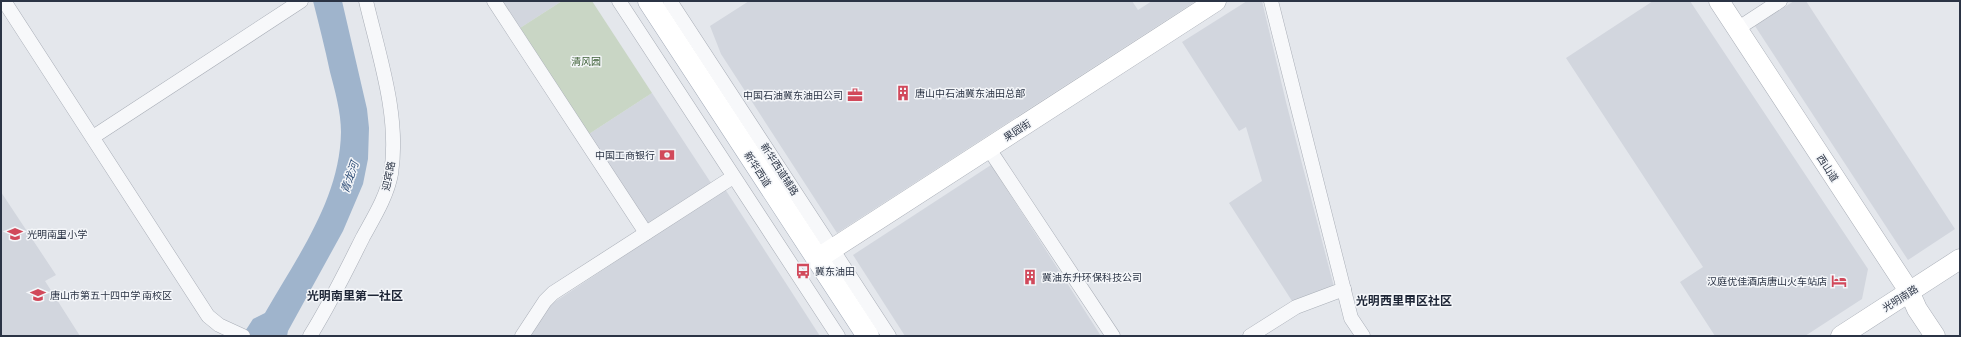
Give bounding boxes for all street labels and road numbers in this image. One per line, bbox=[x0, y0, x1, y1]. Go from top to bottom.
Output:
street label: 果园街 bbox=[1000, 117, 1033, 144]
street label: 新华西道辅路 bbox=[759, 141, 801, 197]
street label: 新华西道 bbox=[742, 149, 774, 189]
street label: 西山道 bbox=[1815, 152, 1841, 184]
street label: 迎宾路 bbox=[379, 160, 397, 192]
street label: 光明南路 bbox=[1880, 282, 1920, 314]

